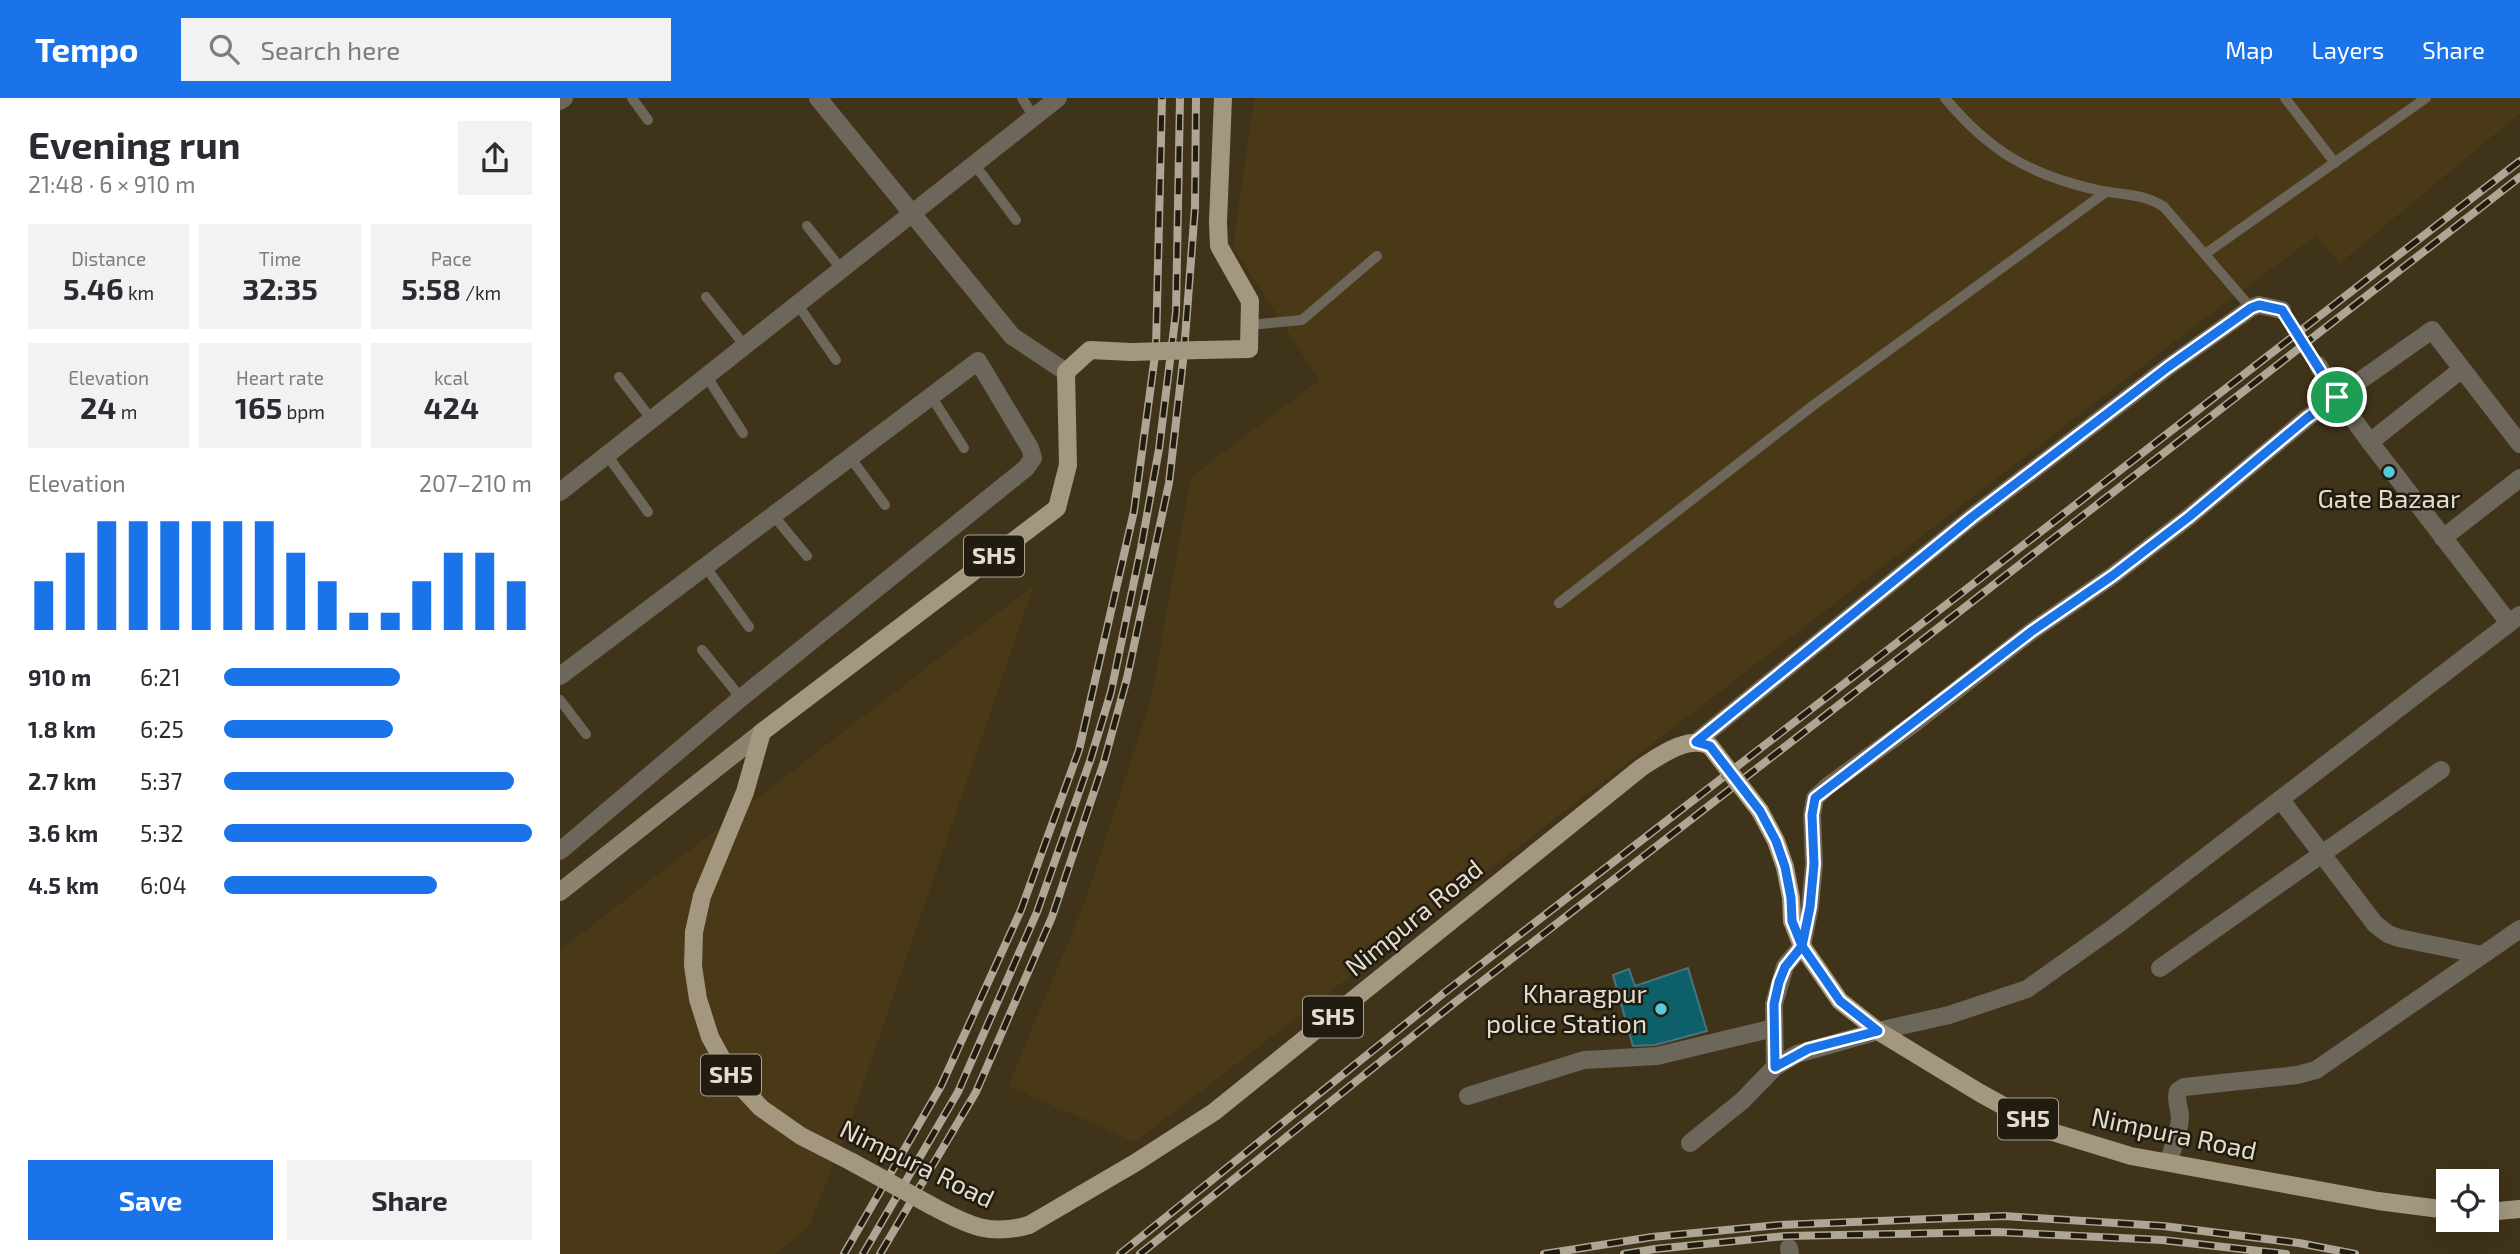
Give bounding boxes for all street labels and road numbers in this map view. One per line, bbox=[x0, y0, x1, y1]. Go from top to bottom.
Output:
road number: SH5 bbox=[964, 536, 1024, 576]
street label: Nimpura Road bbox=[1338, 852, 1488, 982]
road number: SH5 bbox=[1303, 996, 1363, 1037]
road number: SH5 bbox=[701, 1055, 761, 1096]
road number: SH5 bbox=[1998, 1099, 2058, 1140]
street label: Nimpura Road bbox=[2089, 1100, 2260, 1165]
street label: Nimpura Road bbox=[835, 1112, 1000, 1213]

